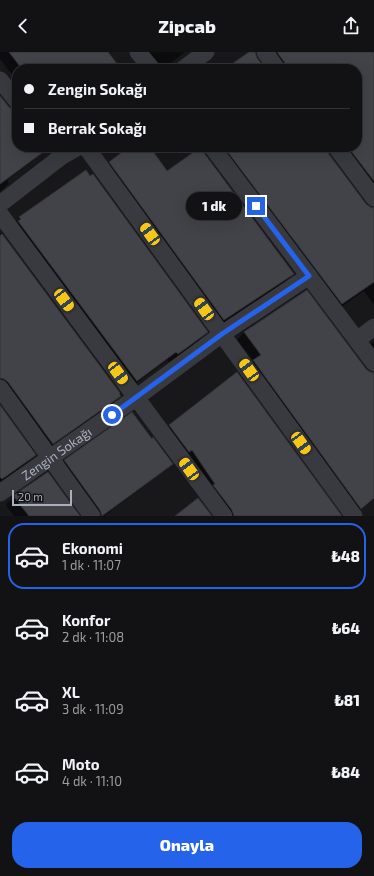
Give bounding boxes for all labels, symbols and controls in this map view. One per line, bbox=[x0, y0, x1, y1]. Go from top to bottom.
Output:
icon: back bbox=[12, 15, 34, 37]
text: Zipcab bbox=[158, 15, 216, 37]
icon: share bbox=[340, 15, 362, 37]
text: Zengin Sokağı bbox=[48, 80, 147, 98]
text: Berrak Sokağı bbox=[48, 119, 146, 137]
callout: 1 dk bbox=[186, 192, 242, 220]
route end bbox=[247, 197, 265, 215]
text: 1 dk bbox=[202, 198, 226, 214]
car bbox=[138, 221, 162, 247]
car bbox=[52, 287, 76, 313]
car bbox=[192, 296, 216, 322]
car bbox=[237, 357, 261, 383]
car bbox=[106, 360, 130, 386]
route start bbox=[103, 406, 121, 424]
street label: Zengin Sokağı bbox=[18, 423, 95, 483]
car bbox=[289, 430, 313, 456]
car bbox=[177, 456, 201, 482]
scale bar bbox=[12, 488, 72, 507]
text: 20 m bbox=[18, 490, 43, 503]
icon: car bbox=[14, 538, 50, 574]
text: Ekonomi bbox=[62, 539, 123, 557]
text: ₺48 bbox=[331, 547, 360, 565]
text: 1 dk · 11:07 bbox=[62, 557, 121, 573]
icon: car bbox=[14, 610, 50, 646]
text: Konfor bbox=[62, 611, 110, 629]
text: ₺64 bbox=[332, 619, 360, 637]
text: 2 dk · 11:08 bbox=[62, 629, 124, 645]
icon: car bbox=[14, 682, 50, 718]
text: XL bbox=[62, 683, 80, 701]
text: ₺81 bbox=[334, 691, 360, 709]
text: 3 dk · 11:09 bbox=[62, 701, 124, 717]
icon: car bbox=[14, 754, 50, 790]
text: Moto bbox=[62, 755, 100, 773]
text: ₺84 bbox=[331, 763, 360, 781]
text: 4 dk · 11:10 bbox=[62, 773, 122, 789]
button: Onayla bbox=[12, 822, 362, 868]

